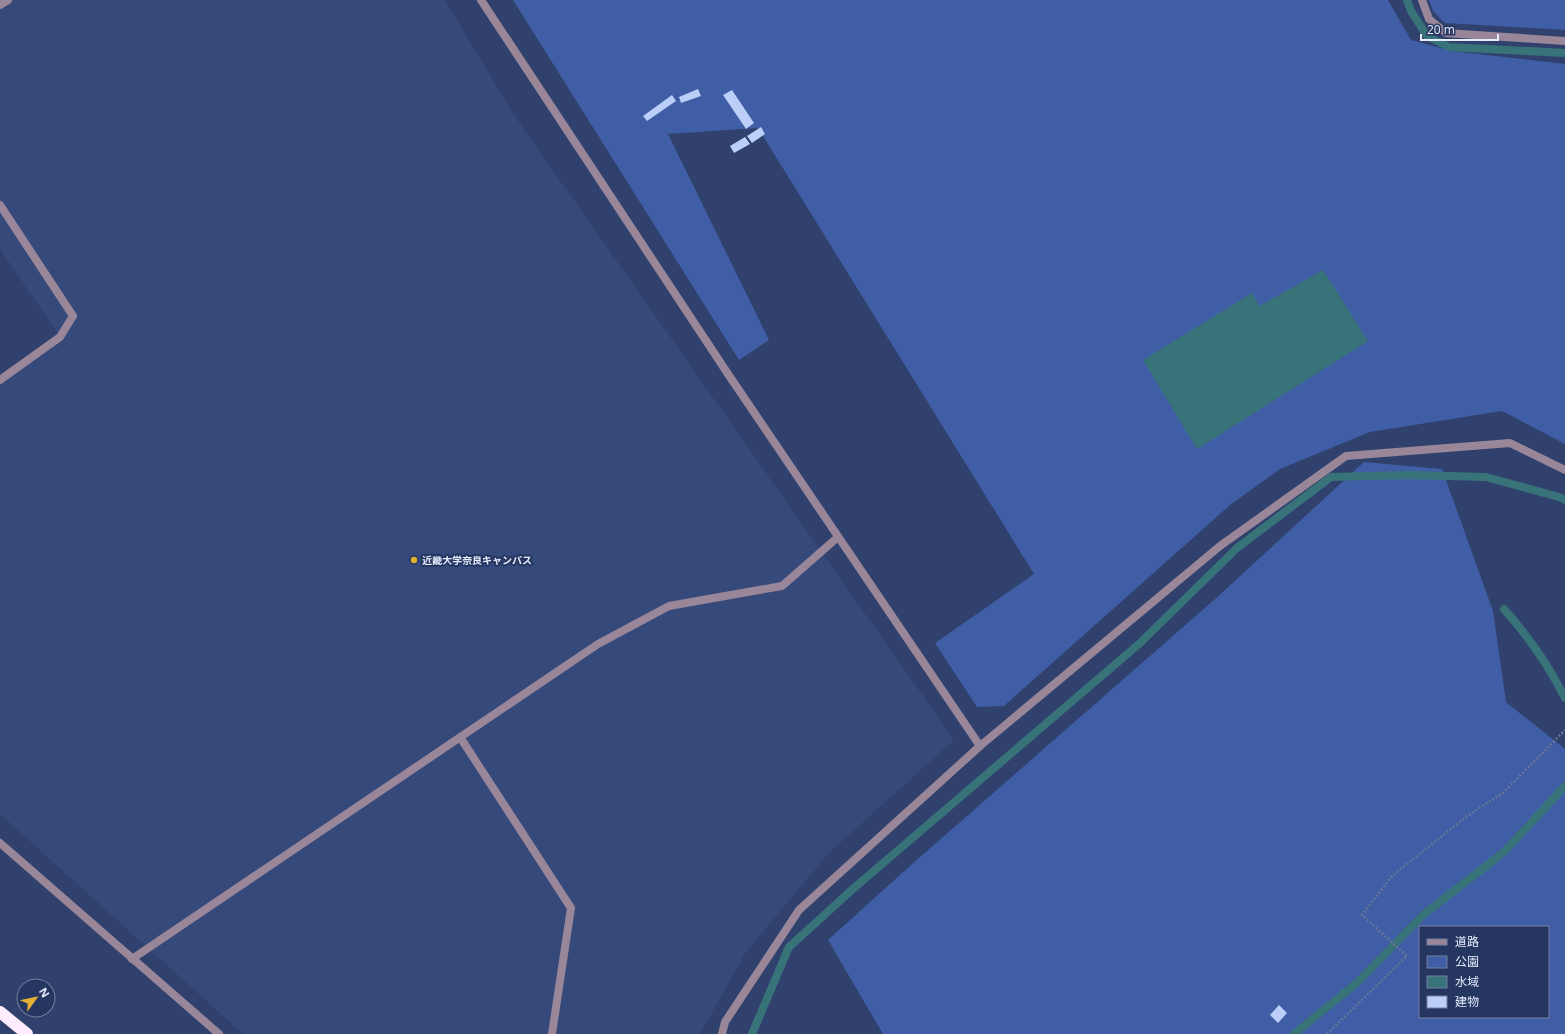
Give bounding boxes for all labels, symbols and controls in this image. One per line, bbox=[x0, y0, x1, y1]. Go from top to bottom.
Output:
scale bar bbox=[1421, 16, 1498, 42]
text: 20 m bbox=[1427, 21, 1455, 38]
place label: 近畿大学奈良キャンパス bbox=[422, 553, 532, 567]
marker: 近畿大学奈良キャンパス bbox=[409, 555, 419, 565]
legend bbox=[1419, 926, 1549, 1018]
text: 道路 bbox=[1455, 933, 1479, 950]
text: 公園 bbox=[1455, 953, 1479, 970]
text: 水域 bbox=[1455, 973, 1479, 990]
north arrow bbox=[16, 978, 56, 1018]
text: N bbox=[36, 984, 54, 1000]
text: 建物 bbox=[1455, 993, 1479, 1010]

